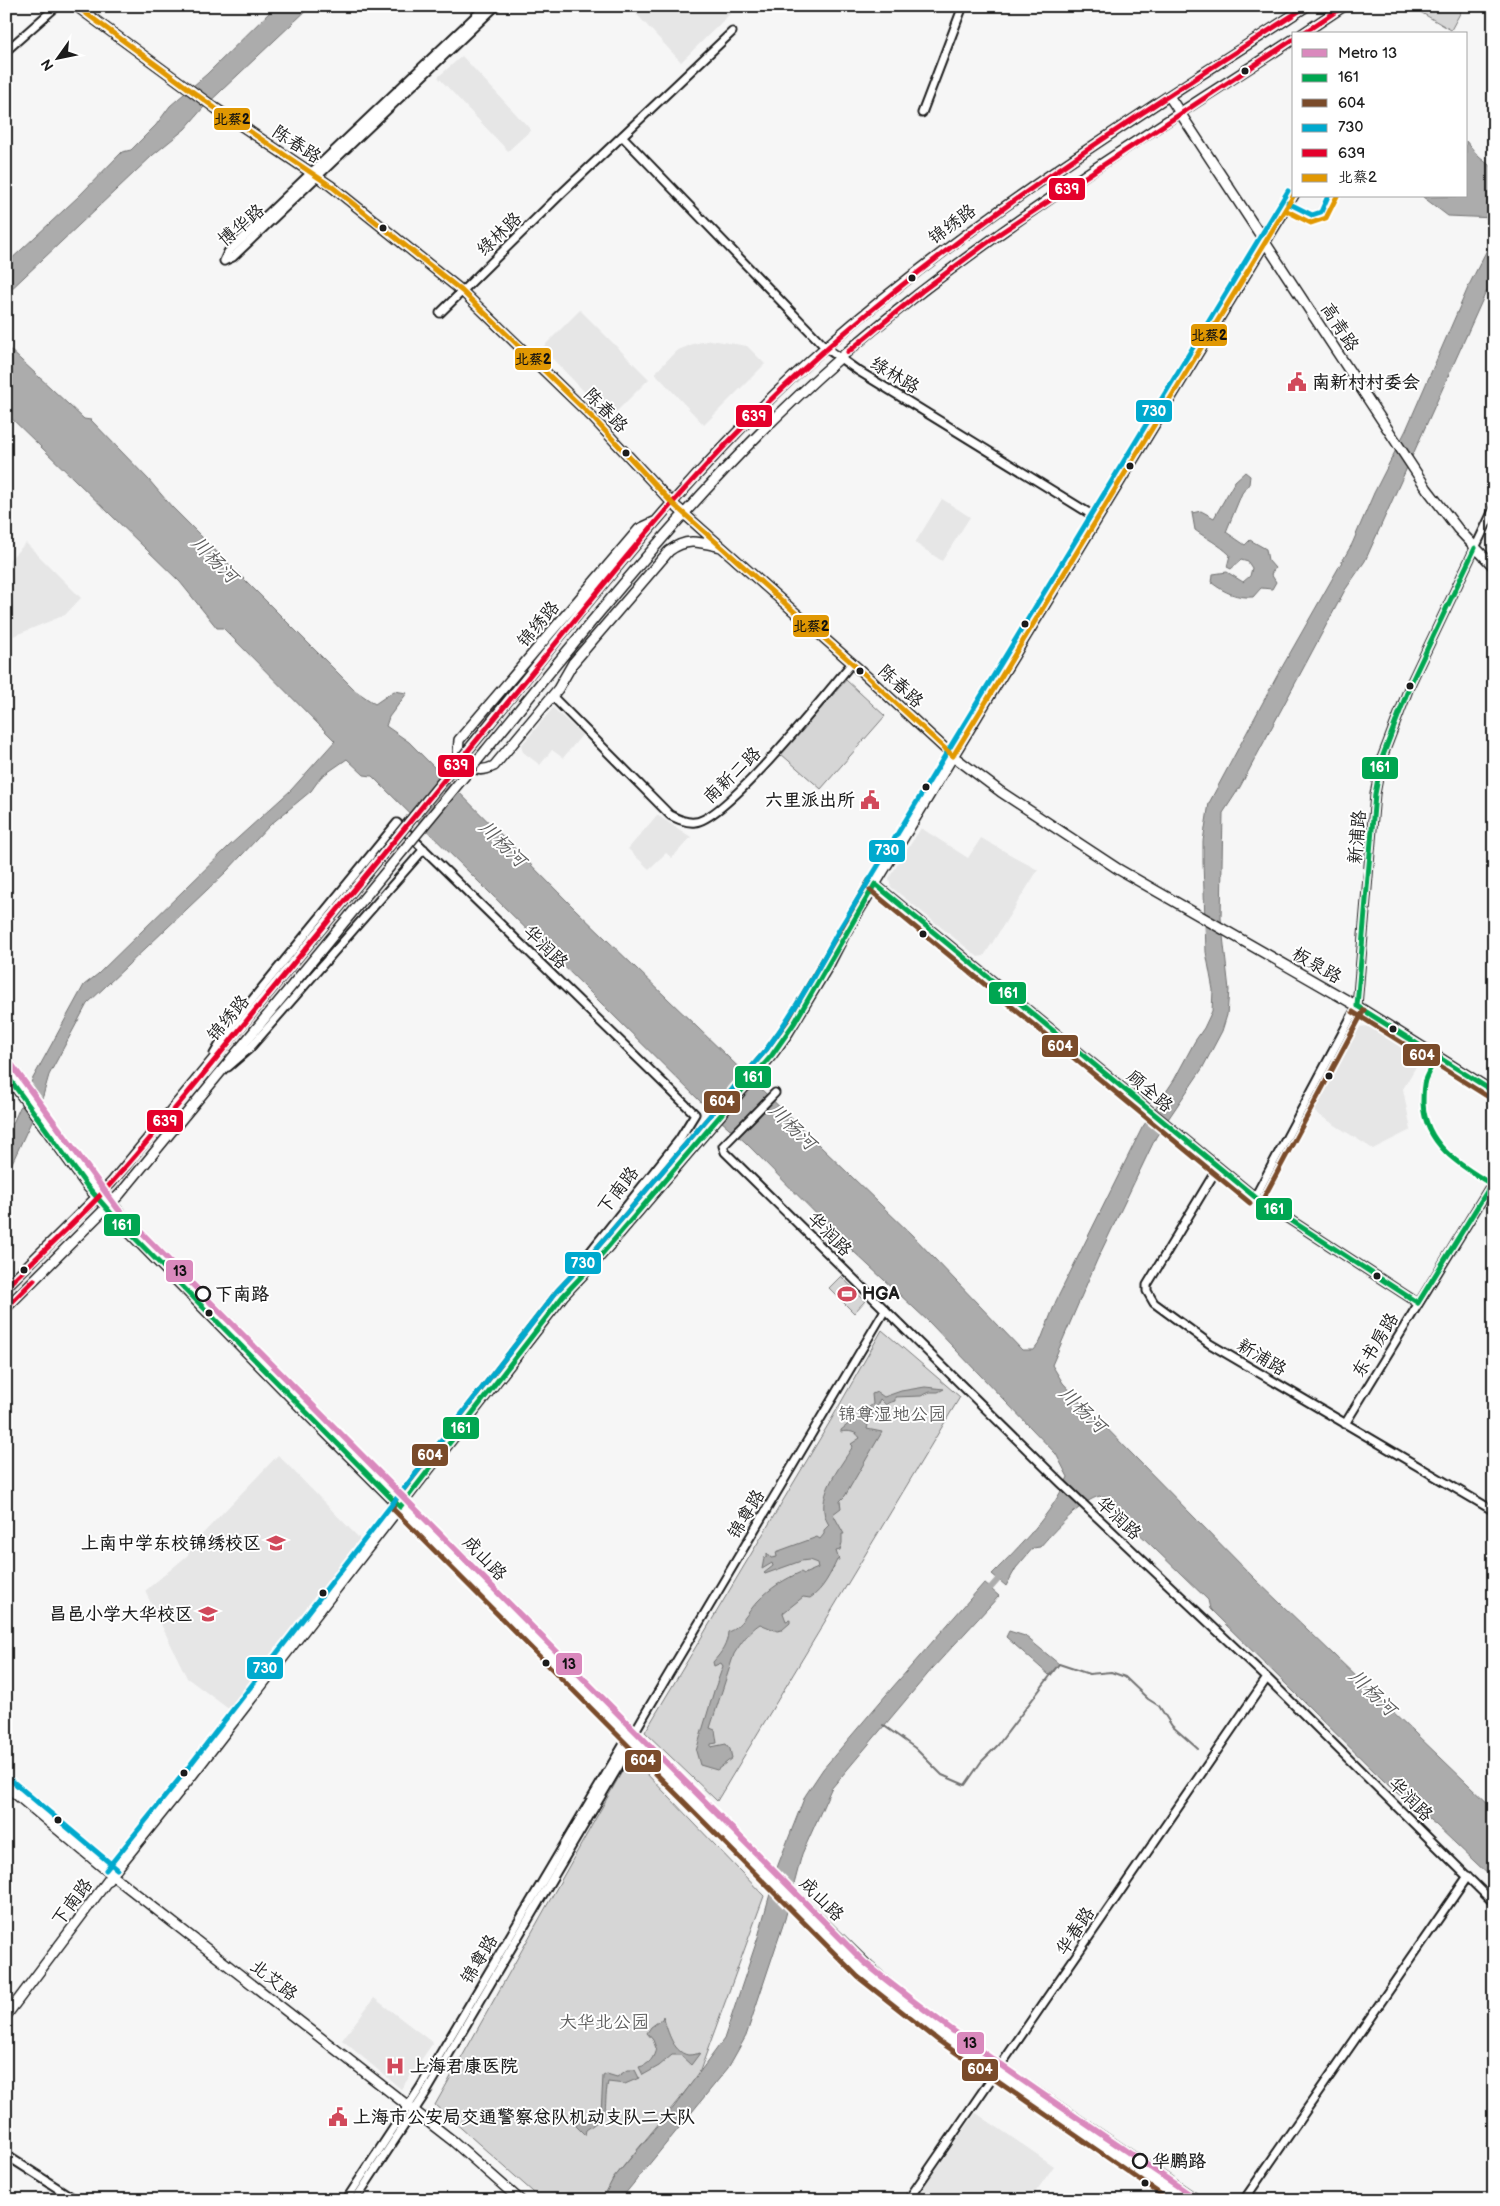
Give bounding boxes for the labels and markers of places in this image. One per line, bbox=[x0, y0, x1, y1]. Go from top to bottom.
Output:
unlabelled marker bbox=[1240, 66, 1250, 76]
unlabelled marker bbox=[378, 223, 388, 233]
unlabelled marker bbox=[907, 273, 917, 283]
public building icon: 南新村村委会 bbox=[1286, 371, 1308, 393]
place label: 南新村村委会 bbox=[1312, 372, 1420, 393]
unlabelled marker bbox=[621, 448, 631, 458]
unlabelled marker bbox=[1125, 461, 1135, 471]
unlabelled marker bbox=[1020, 619, 1030, 629]
unlabelled marker bbox=[855, 666, 865, 676]
unlabelled marker bbox=[1405, 681, 1415, 691]
unlabelled marker bbox=[921, 782, 931, 792]
public building icon: 六里派出所 bbox=[859, 789, 881, 811]
place label: 六里派出所 bbox=[765, 790, 855, 811]
unlabelled marker bbox=[918, 929, 928, 939]
unlabelled marker bbox=[1388, 1024, 1398, 1034]
unlabelled marker bbox=[1324, 1071, 1334, 1081]
unlabelled marker bbox=[19, 1265, 29, 1275]
unlabelled marker bbox=[1372, 1271, 1382, 1281]
sports icon: HGA bbox=[836, 1283, 858, 1305]
place label: 下南路 bbox=[215, 1284, 269, 1305]
place label: HGA bbox=[862, 1284, 901, 1305]
marker: 下南路 bbox=[195, 1286, 211, 1302]
unlabelled marker bbox=[204, 1308, 214, 1318]
school or university icon: 上南中学东校锦绣校区 bbox=[265, 1532, 287, 1554]
place label: 上南中学东校锦绣校区 bbox=[81, 1533, 261, 1554]
unlabelled marker bbox=[318, 1588, 328, 1598]
school or university icon: 昌邑小学大华校区 bbox=[197, 1603, 219, 1625]
place label: 昌邑小学大华校区 bbox=[49, 1604, 193, 1625]
unlabelled marker bbox=[541, 1658, 551, 1668]
unlabelled marker bbox=[179, 1768, 189, 1778]
unlabelled marker bbox=[53, 1815, 63, 1825]
hospital icon: 上海君康医院 bbox=[384, 2055, 406, 2077]
place label: 上海君康医院 bbox=[410, 2056, 518, 2077]
public building icon: 上海市公安局交通警察总队机动支队二大队 bbox=[327, 2106, 349, 2128]
place label: 上海市公安局交通警察总队机动支队二大队 bbox=[353, 2107, 695, 2128]
place label: 华鹏路 bbox=[1152, 2151, 1206, 2172]
marker: 华鹏路 bbox=[1132, 2153, 1148, 2169]
unlabelled marker bbox=[1140, 2178, 1150, 2188]

